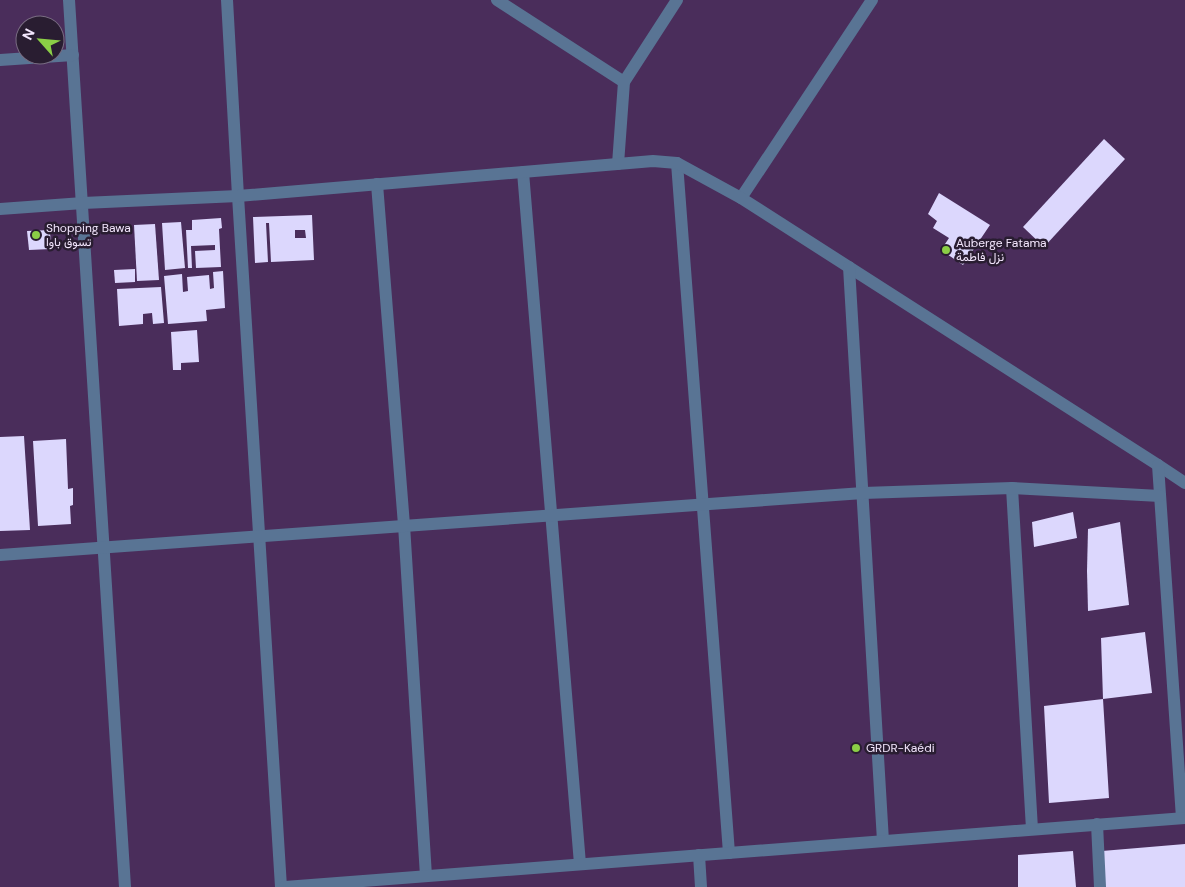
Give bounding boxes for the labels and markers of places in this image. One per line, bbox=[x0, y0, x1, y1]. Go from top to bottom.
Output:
place label: Shopping Bawa تسوق باوا bbox=[46, 220, 131, 250]
marker: Shopping Bawa تسوق باوا bbox=[30, 229, 42, 241]
place label: Auberge Fatama نزل فاطمة bbox=[956, 235, 1047, 265]
marker: Auberge Fatama نزل فاطمة bbox=[940, 244, 952, 256]
place label: GRDR-Kaédi bbox=[866, 740, 935, 756]
marker: GRDR-Kaédi bbox=[850, 742, 862, 754]

